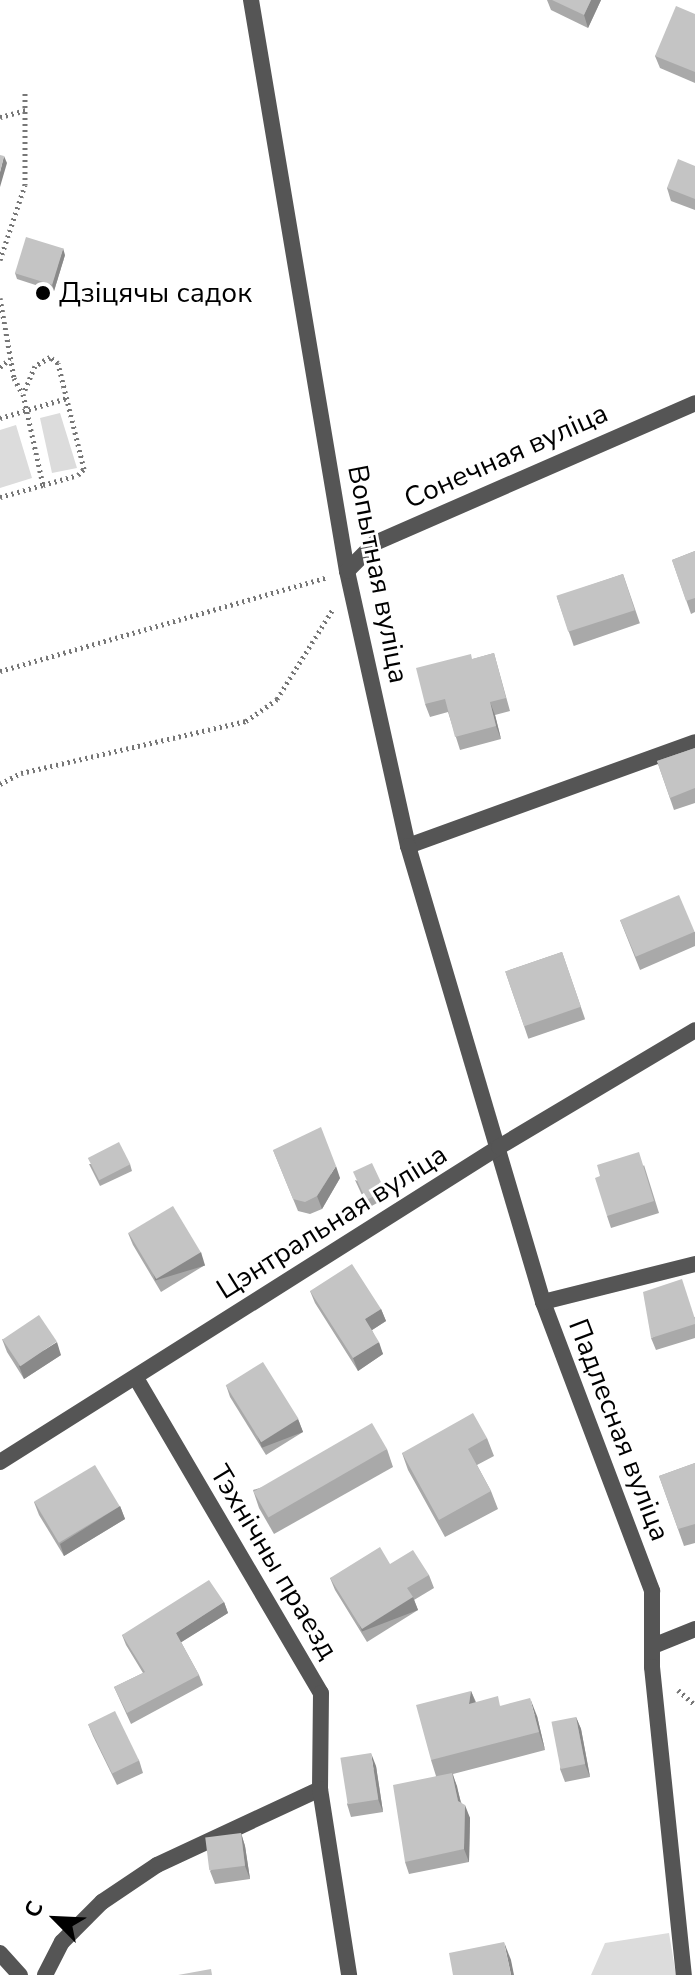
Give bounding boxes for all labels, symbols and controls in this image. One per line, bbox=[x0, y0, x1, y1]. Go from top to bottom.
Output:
place label: Дзіцячы садок bbox=[59, 276, 252, 310]
marker: Дзіцячы садок bbox=[34, 284, 52, 302]
street label: Сонечная вуліца bbox=[399, 396, 613, 516]
street label: Вопытная вуліца bbox=[340, 462, 416, 686]
street label: Цэнтральная вуліца bbox=[211, 1137, 453, 1307]
street label: Падлесная вуліца bbox=[561, 1314, 677, 1546]
street label: Тэхнічны праезд bbox=[203, 1459, 345, 1665]
north arrow bbox=[16, 1879, 96, 1959]
text: С bbox=[17, 1896, 51, 1922]

